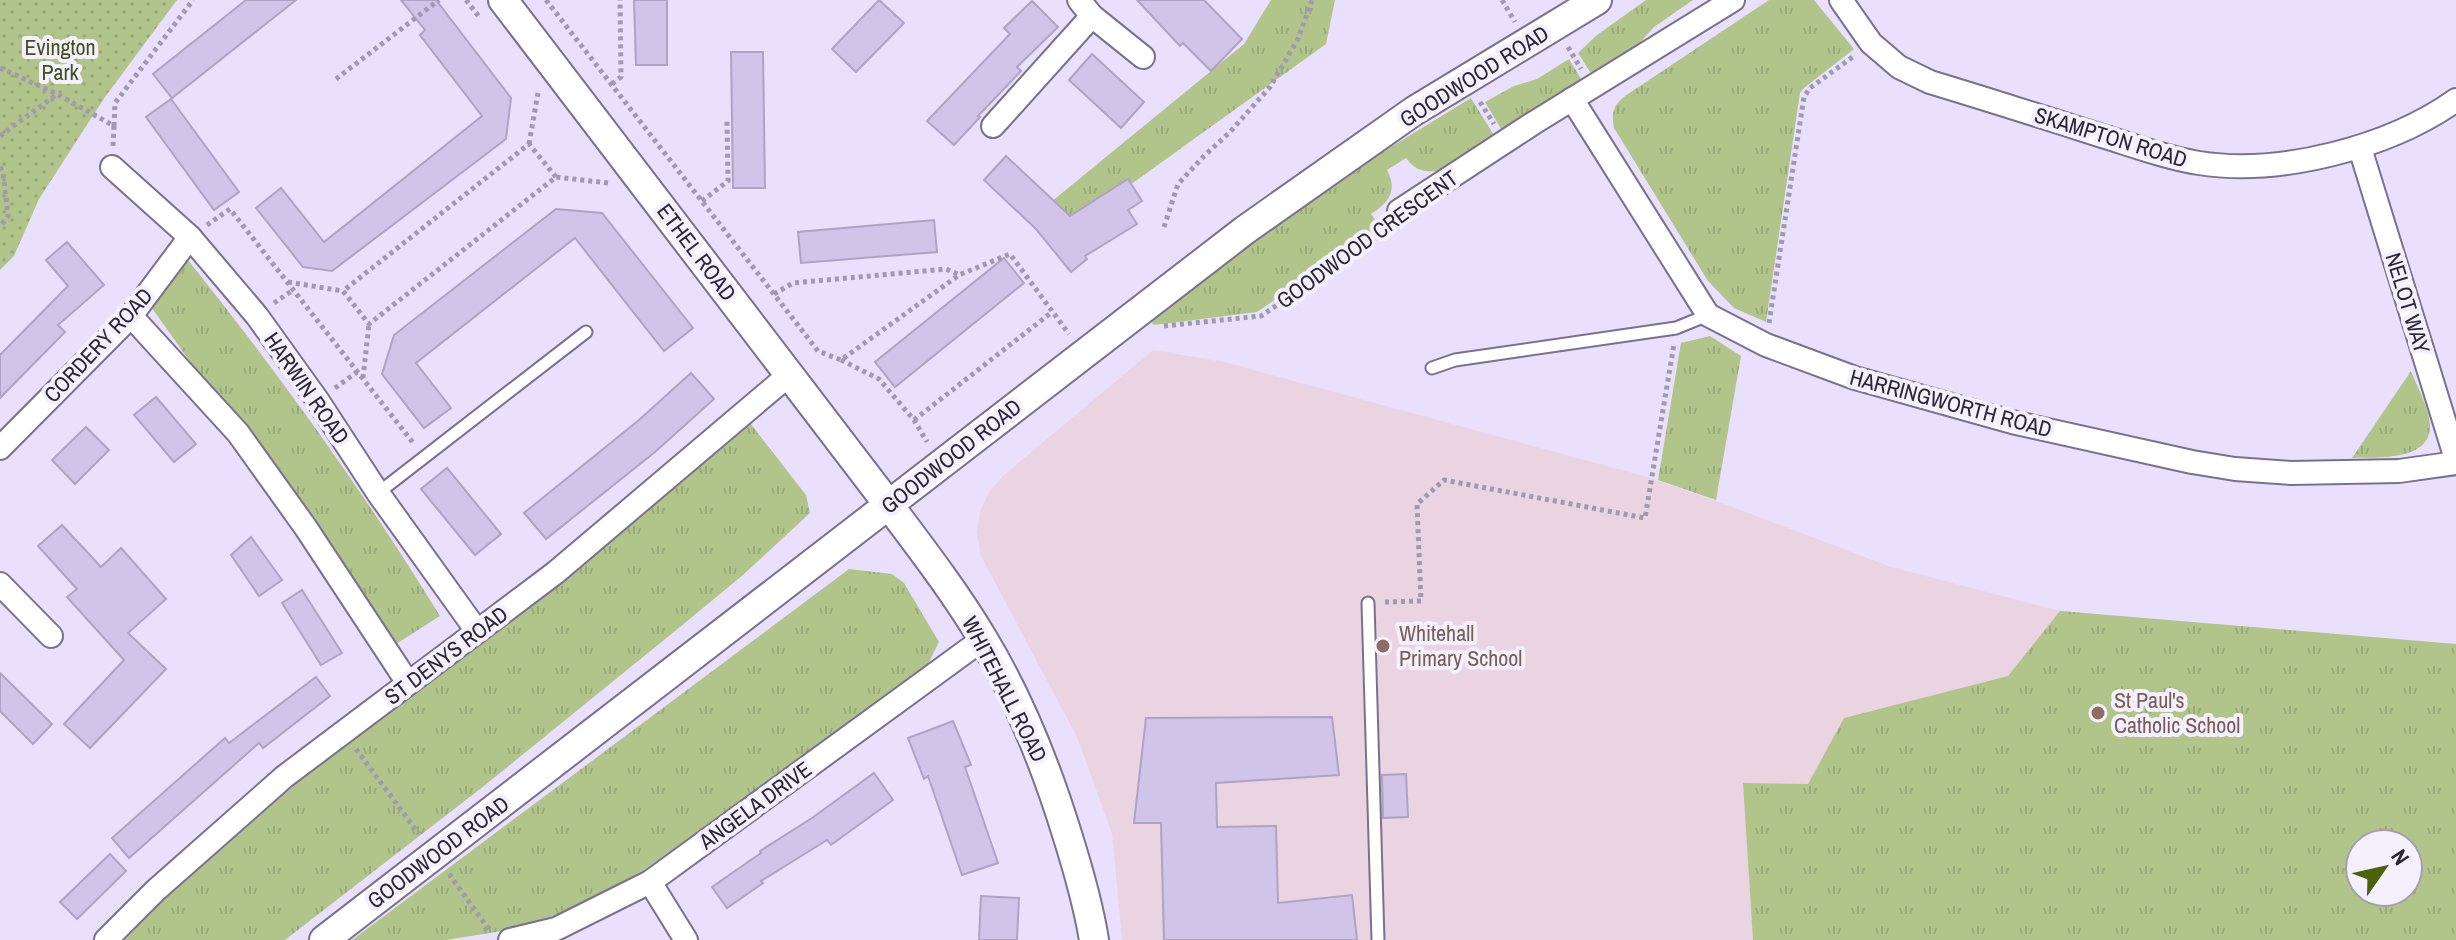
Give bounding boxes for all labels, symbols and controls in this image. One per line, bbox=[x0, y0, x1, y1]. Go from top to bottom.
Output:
street label: GOODWOOD ROAD bbox=[1394, 18, 1554, 134]
park label: Evington Park bbox=[24, 32, 96, 87]
street label: SKAMPTON ROAD bbox=[2031, 100, 2191, 174]
street label: GOODWOOD CRESCENT bbox=[1270, 163, 1464, 315]
street label: ETHEL ROAD bbox=[651, 197, 743, 307]
street label: NELOT WAY bbox=[2378, 249, 2438, 357]
street label: CORDERY ROAD bbox=[37, 281, 159, 409]
street label: HARWIN ROAD bbox=[257, 326, 357, 450]
street label: HARRINGWORTH ROAD bbox=[1847, 362, 2055, 444]
street label: GOODWOOD ROAD bbox=[875, 392, 1027, 520]
street label: ST DENYS ROAD bbox=[378, 599, 514, 711]
street label: WHITEHALL ROAD bbox=[955, 611, 1055, 767]
place label: Whitehall Primary School bbox=[1399, 618, 1522, 673]
marker: Whitehall Primary School bbox=[1374, 637, 1392, 655]
place label: St Paul's Catholic School bbox=[2114, 685, 2240, 740]
marker: St Paul's Catholic School bbox=[2089, 704, 2107, 722]
street label: ANGELA DRIVE bbox=[692, 754, 817, 857]
street label: GOODWOOD ROAD bbox=[361, 789, 515, 915]
north arrow bbox=[2344, 828, 2424, 908]
text: N bbox=[2385, 843, 2417, 871]

